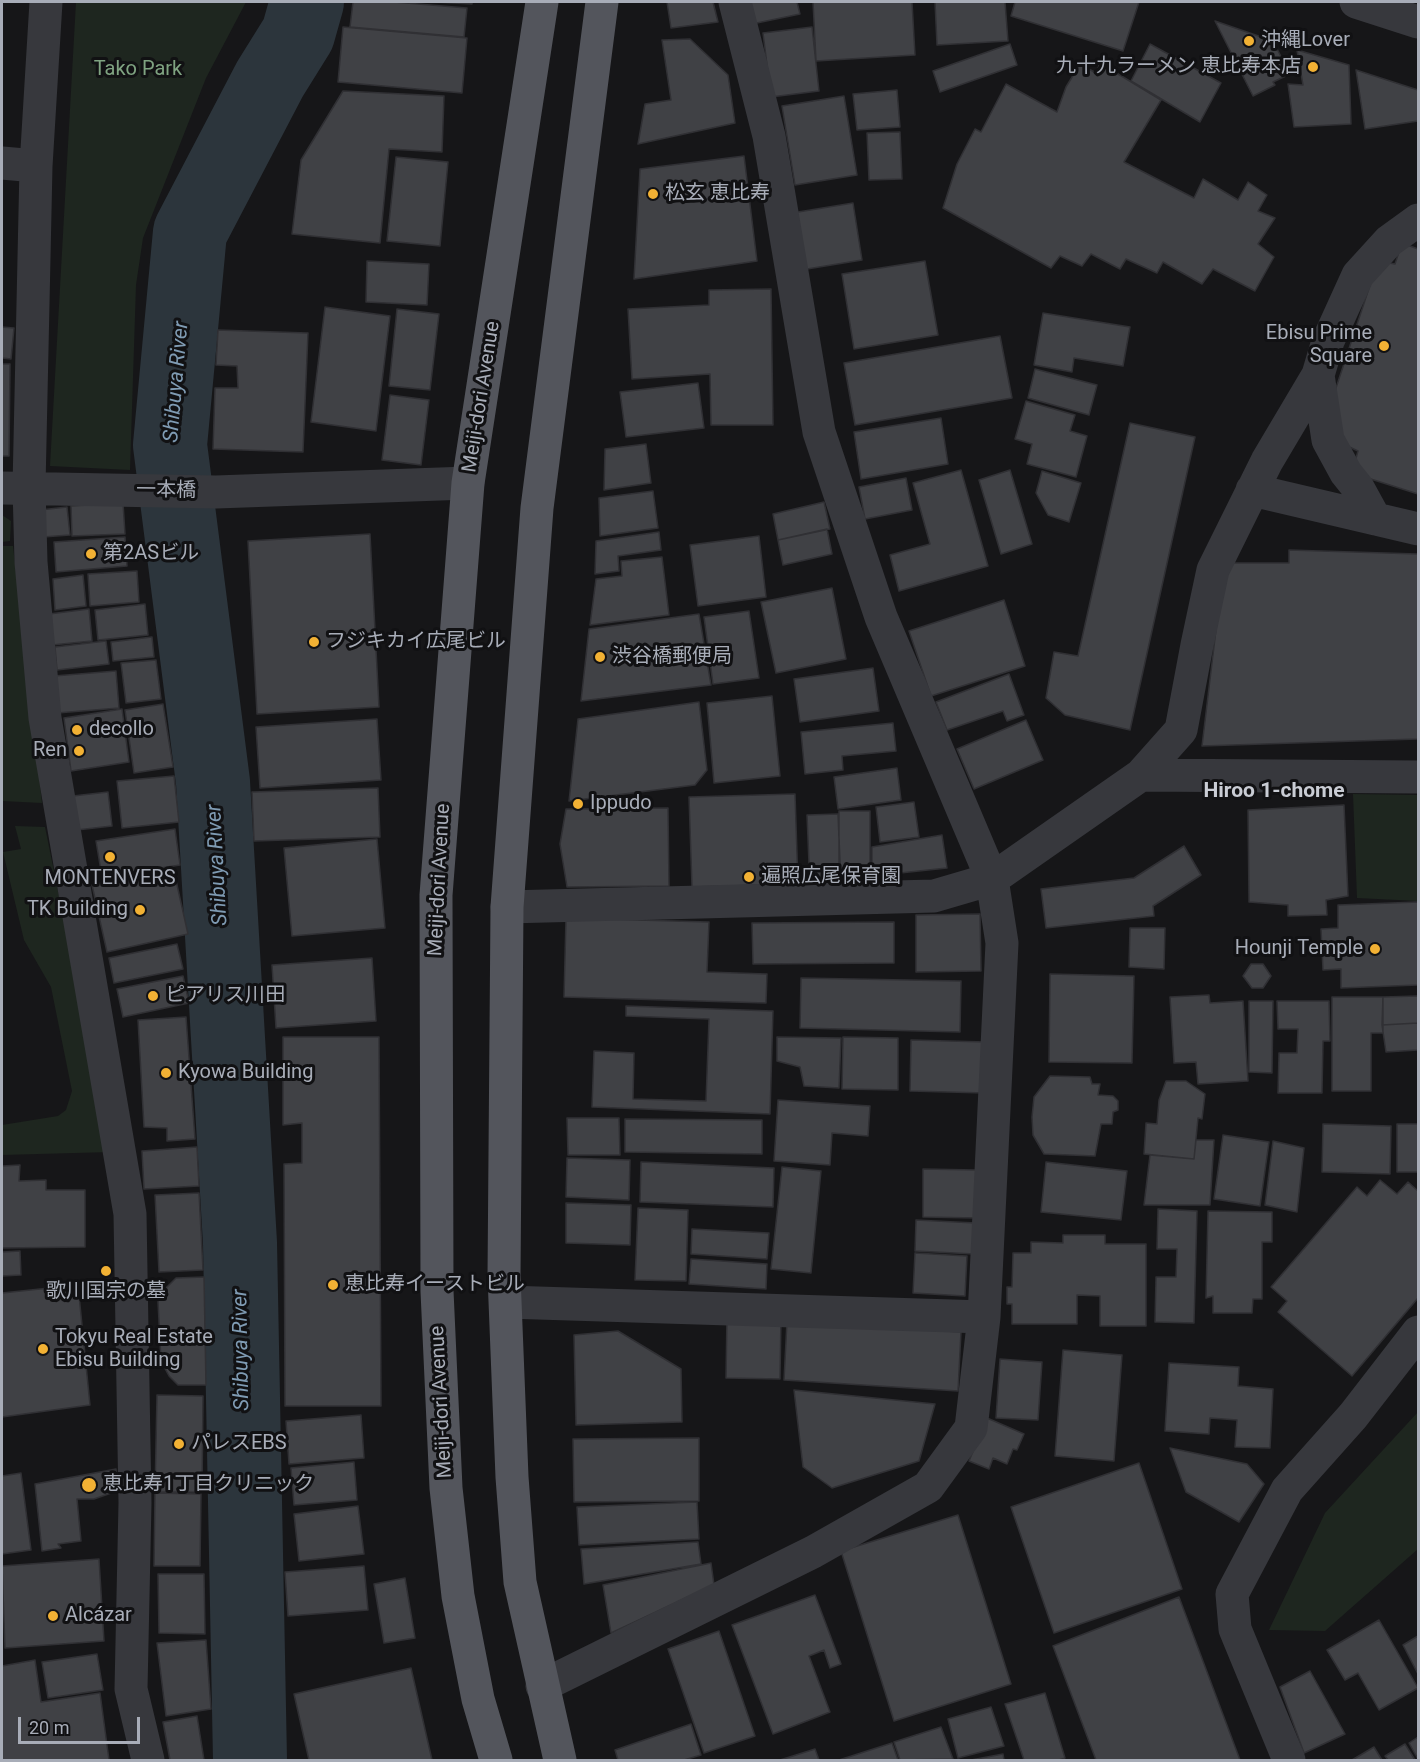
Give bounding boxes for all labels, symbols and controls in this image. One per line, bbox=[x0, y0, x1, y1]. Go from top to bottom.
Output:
place label: 沖縄Lover bbox=[1261, 29, 1350, 53]
marker: 沖縄Lover bbox=[1242, 34, 1256, 48]
place label: 九十九ラーメン 恵比寿本店 bbox=[1056, 55, 1301, 79]
park label: Tako Park bbox=[94, 58, 182, 82]
marker: 九十九ラーメン 恵比寿本店 bbox=[1306, 60, 1320, 74]
place label: 松玄 恵比寿 bbox=[665, 182, 770, 206]
marker: 松玄 恵比寿 bbox=[646, 187, 660, 201]
water label: Shibuya River bbox=[159, 320, 195, 444]
street label: Meiji-dori Avenue bbox=[458, 320, 506, 474]
place label: Ebisu Prime Square bbox=[1266, 322, 1372, 369]
marker: Ebisu Prime Square bbox=[1377, 339, 1391, 353]
street label: 一本橋 bbox=[136, 478, 196, 504]
place label: 第2ASビル bbox=[103, 542, 199, 566]
marker: 第2ASビル bbox=[84, 547, 98, 561]
place label: フジキカイ広尾ビル bbox=[326, 630, 506, 654]
marker: フジキカイ広尾ビル bbox=[307, 635, 321, 649]
place label: 渋谷橋郵便局 bbox=[612, 645, 732, 669]
marker: 渋谷橋郵便局 bbox=[593, 650, 607, 664]
place label: decollo bbox=[89, 718, 154, 742]
marker: decollo bbox=[70, 723, 84, 737]
place label: Ren bbox=[33, 739, 67, 763]
marker: Ren bbox=[72, 744, 86, 758]
district label: Hiroo 1-chome bbox=[1203, 779, 1345, 805]
place label: Ippudo bbox=[590, 792, 652, 816]
marker: Ippudo bbox=[571, 797, 585, 811]
street label: Meiji-dori Avenue bbox=[424, 803, 456, 957]
water label: Shibuya River bbox=[202, 804, 234, 926]
marker: MONTENVERS bbox=[103, 850, 117, 864]
place label: 遍照広尾保育園 bbox=[761, 865, 901, 889]
place label: MONTENVERS bbox=[44, 867, 176, 891]
marker: 遍照広尾保育園 bbox=[742, 870, 756, 884]
place label: TK Building bbox=[27, 898, 128, 922]
marker: TK Building bbox=[133, 903, 147, 917]
place label: Hounji Temple bbox=[1235, 937, 1363, 961]
marker: Hounji Temple bbox=[1368, 942, 1382, 956]
place label: ピアリス川田 bbox=[165, 984, 285, 1008]
marker: ピアリス川田 bbox=[146, 989, 160, 1003]
place label: Kyowa Building bbox=[178, 1061, 313, 1085]
marker: Kyowa Building bbox=[159, 1066, 173, 1080]
marker: 歌川国宗の墓 bbox=[99, 1264, 113, 1278]
place label: 恵比寿イーストビル bbox=[345, 1273, 525, 1297]
marker: 恵比寿イーストビル bbox=[326, 1278, 340, 1292]
place label: 歌川国宗の墓 bbox=[46, 1280, 166, 1304]
water label: Shibuya River bbox=[228, 1289, 256, 1411]
street label: Meiji-dori Avenue bbox=[426, 1325, 458, 1479]
place label: Tokyu Real Estate Ebisu Building bbox=[55, 1326, 213, 1373]
marker: Tokyu Real Estate Ebisu Building bbox=[36, 1342, 50, 1356]
place label: パレスEBS bbox=[191, 1432, 287, 1456]
marker: パレスEBS bbox=[172, 1437, 186, 1451]
place label: 恵比寿1丁目クリニック bbox=[103, 1473, 314, 1497]
marker: 恵比寿1丁目クリニック bbox=[80, 1476, 98, 1494]
place label: Alcázar bbox=[65, 1604, 132, 1628]
marker: Alcázar bbox=[46, 1609, 60, 1623]
scale bar bbox=[21, 1705, 142, 1743]
text: 20 m bbox=[29, 1717, 69, 1738]

